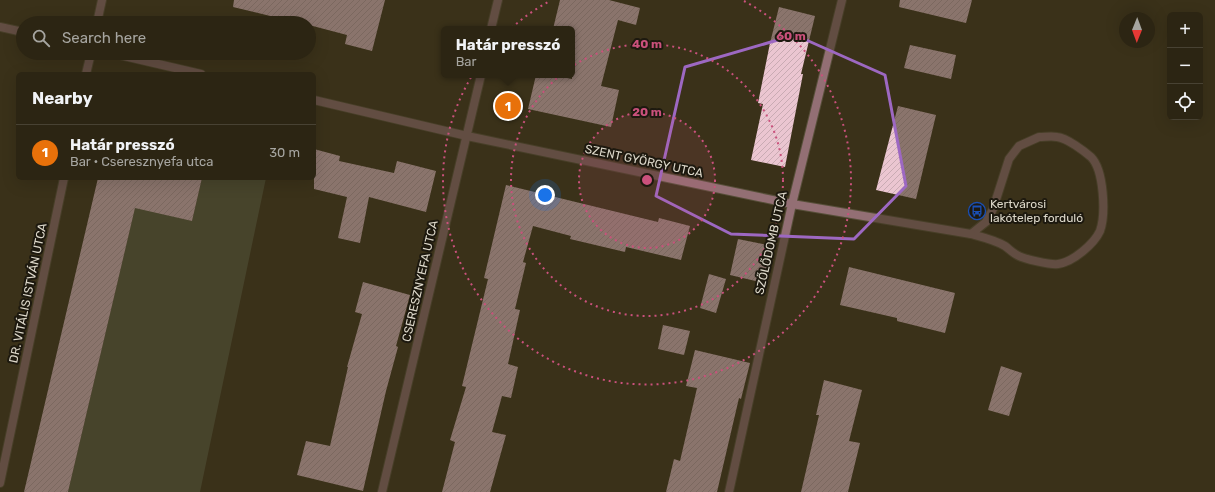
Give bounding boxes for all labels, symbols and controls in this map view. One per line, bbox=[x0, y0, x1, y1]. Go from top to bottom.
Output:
north arrow bbox=[1119, 12, 1155, 48]
map controls bbox=[1167, 12, 1203, 120]
button: + bbox=[1167, 12, 1203, 48]
search box bbox=[16, 16, 316, 60]
popup bbox=[441, 26, 575, 78]
icon: search bbox=[30, 27, 52, 49]
text: Search here bbox=[62, 29, 146, 47]
text: 60 m bbox=[776, 29, 806, 43]
text: Határ presszó bbox=[456, 36, 560, 54]
text: 40 m bbox=[632, 37, 662, 51]
button: − bbox=[1167, 48, 1203, 84]
text: Bar bbox=[456, 54, 477, 69]
button: locate bbox=[1167, 84, 1203, 120]
text: Nearby bbox=[32, 88, 93, 108]
pin: 1 bbox=[495, 91, 521, 121]
text: 20 m bbox=[632, 105, 662, 119]
text: Határ presszó bbox=[70, 136, 175, 154]
street label: SZENT GYÖRGY UTCA bbox=[584, 142, 704, 180]
text: 1 bbox=[42, 145, 48, 160]
text: 30 m bbox=[269, 145, 300, 160]
text: Bar · Cseresznyefa utca bbox=[70, 154, 213, 169]
centre of rings bbox=[640, 173, 654, 187]
your location bbox=[535, 185, 555, 205]
street label: SZŐLŐDOMB UTCA bbox=[752, 190, 790, 296]
place label: Kertvárosi lakótelep forduló bbox=[990, 197, 1083, 225]
bus stop icon: Kertvárosi lakótelep forduló bbox=[967, 201, 987, 221]
street label: CSERESZNYEFA UTCA bbox=[399, 219, 441, 343]
street label: DR. VITÁLIS ISTVÁN UTCA bbox=[6, 222, 50, 364]

